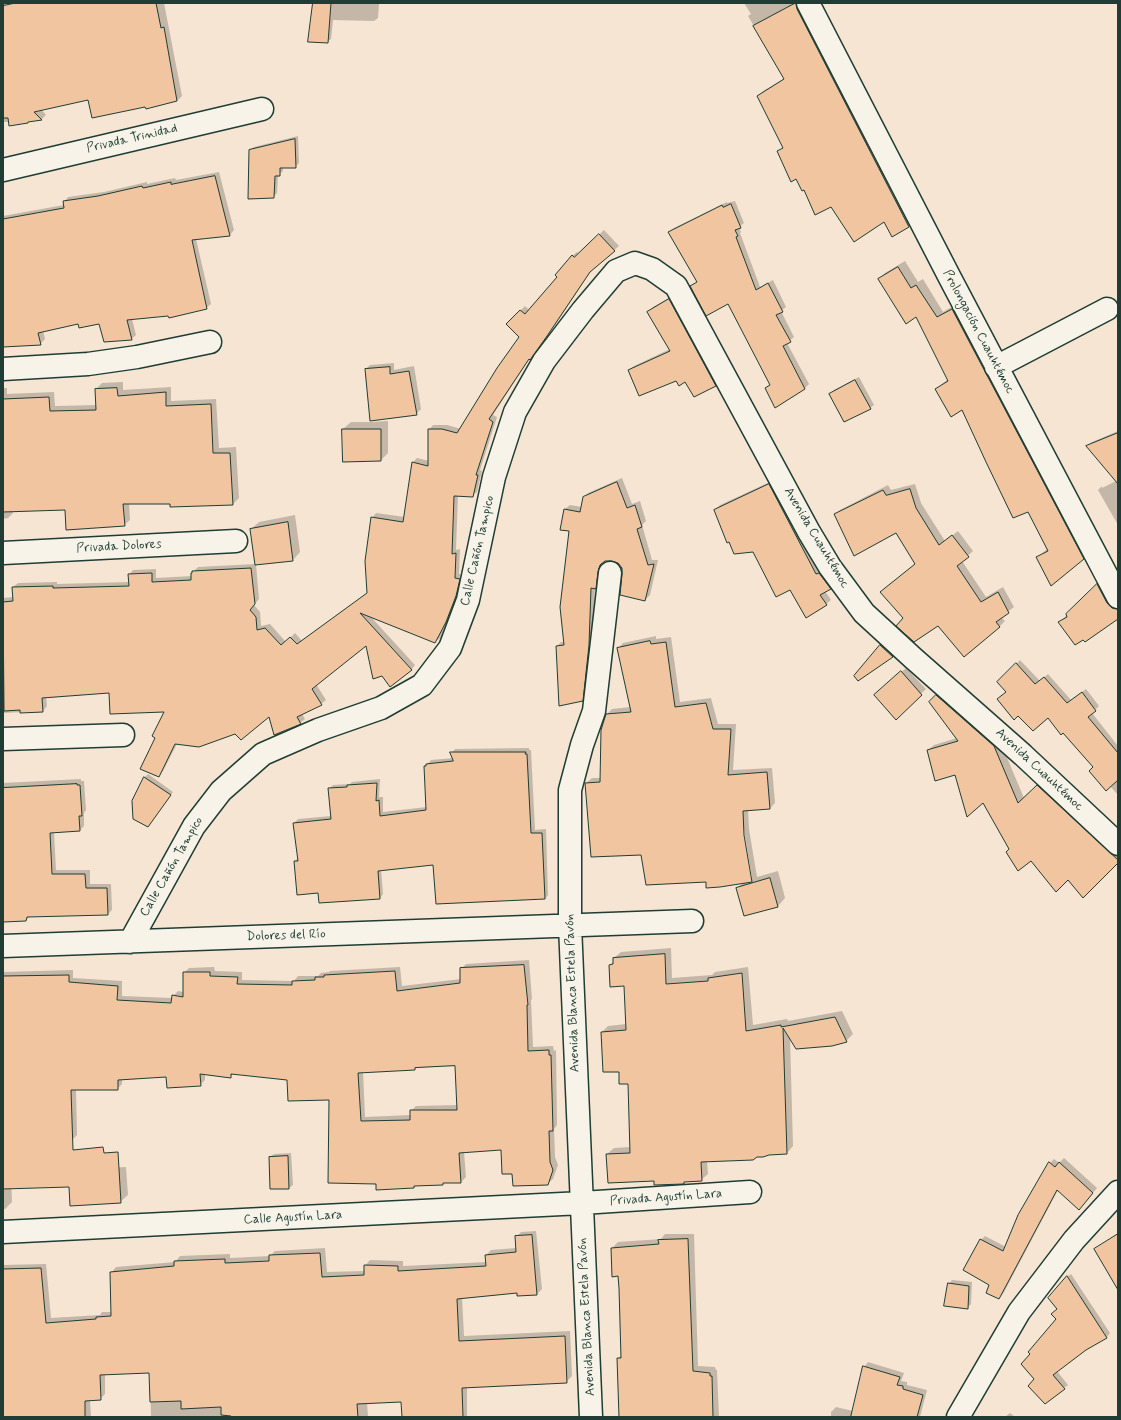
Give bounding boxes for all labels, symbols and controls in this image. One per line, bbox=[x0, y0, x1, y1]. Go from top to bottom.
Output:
street label: Privada Trinidad bbox=[85, 121, 179, 157]
street label: Prolongación Cuauhtémoc bbox=[939, 267, 1017, 397]
street label: Avenida Cuauhtémoc bbox=[780, 485, 852, 591]
street label: Calle Cañón Tampico bbox=[458, 494, 498, 608]
street label: Privada Dolores bbox=[76, 537, 162, 557]
street label: Avenida Cuauhtémoc bbox=[992, 725, 1086, 815]
street label: Calle Cañón Tampico bbox=[137, 814, 207, 920]
street label: Avenida Blanca Estela Pavón bbox=[562, 913, 584, 1073]
street label: Dolores del Río bbox=[246, 927, 326, 945]
street label: Privada Agustín Lara bbox=[609, 1186, 723, 1210]
street label: Calle Agustín Lara bbox=[243, 1208, 343, 1228]
street label: Avenida Blanca Estela Pavón bbox=[575, 1237, 599, 1397]

